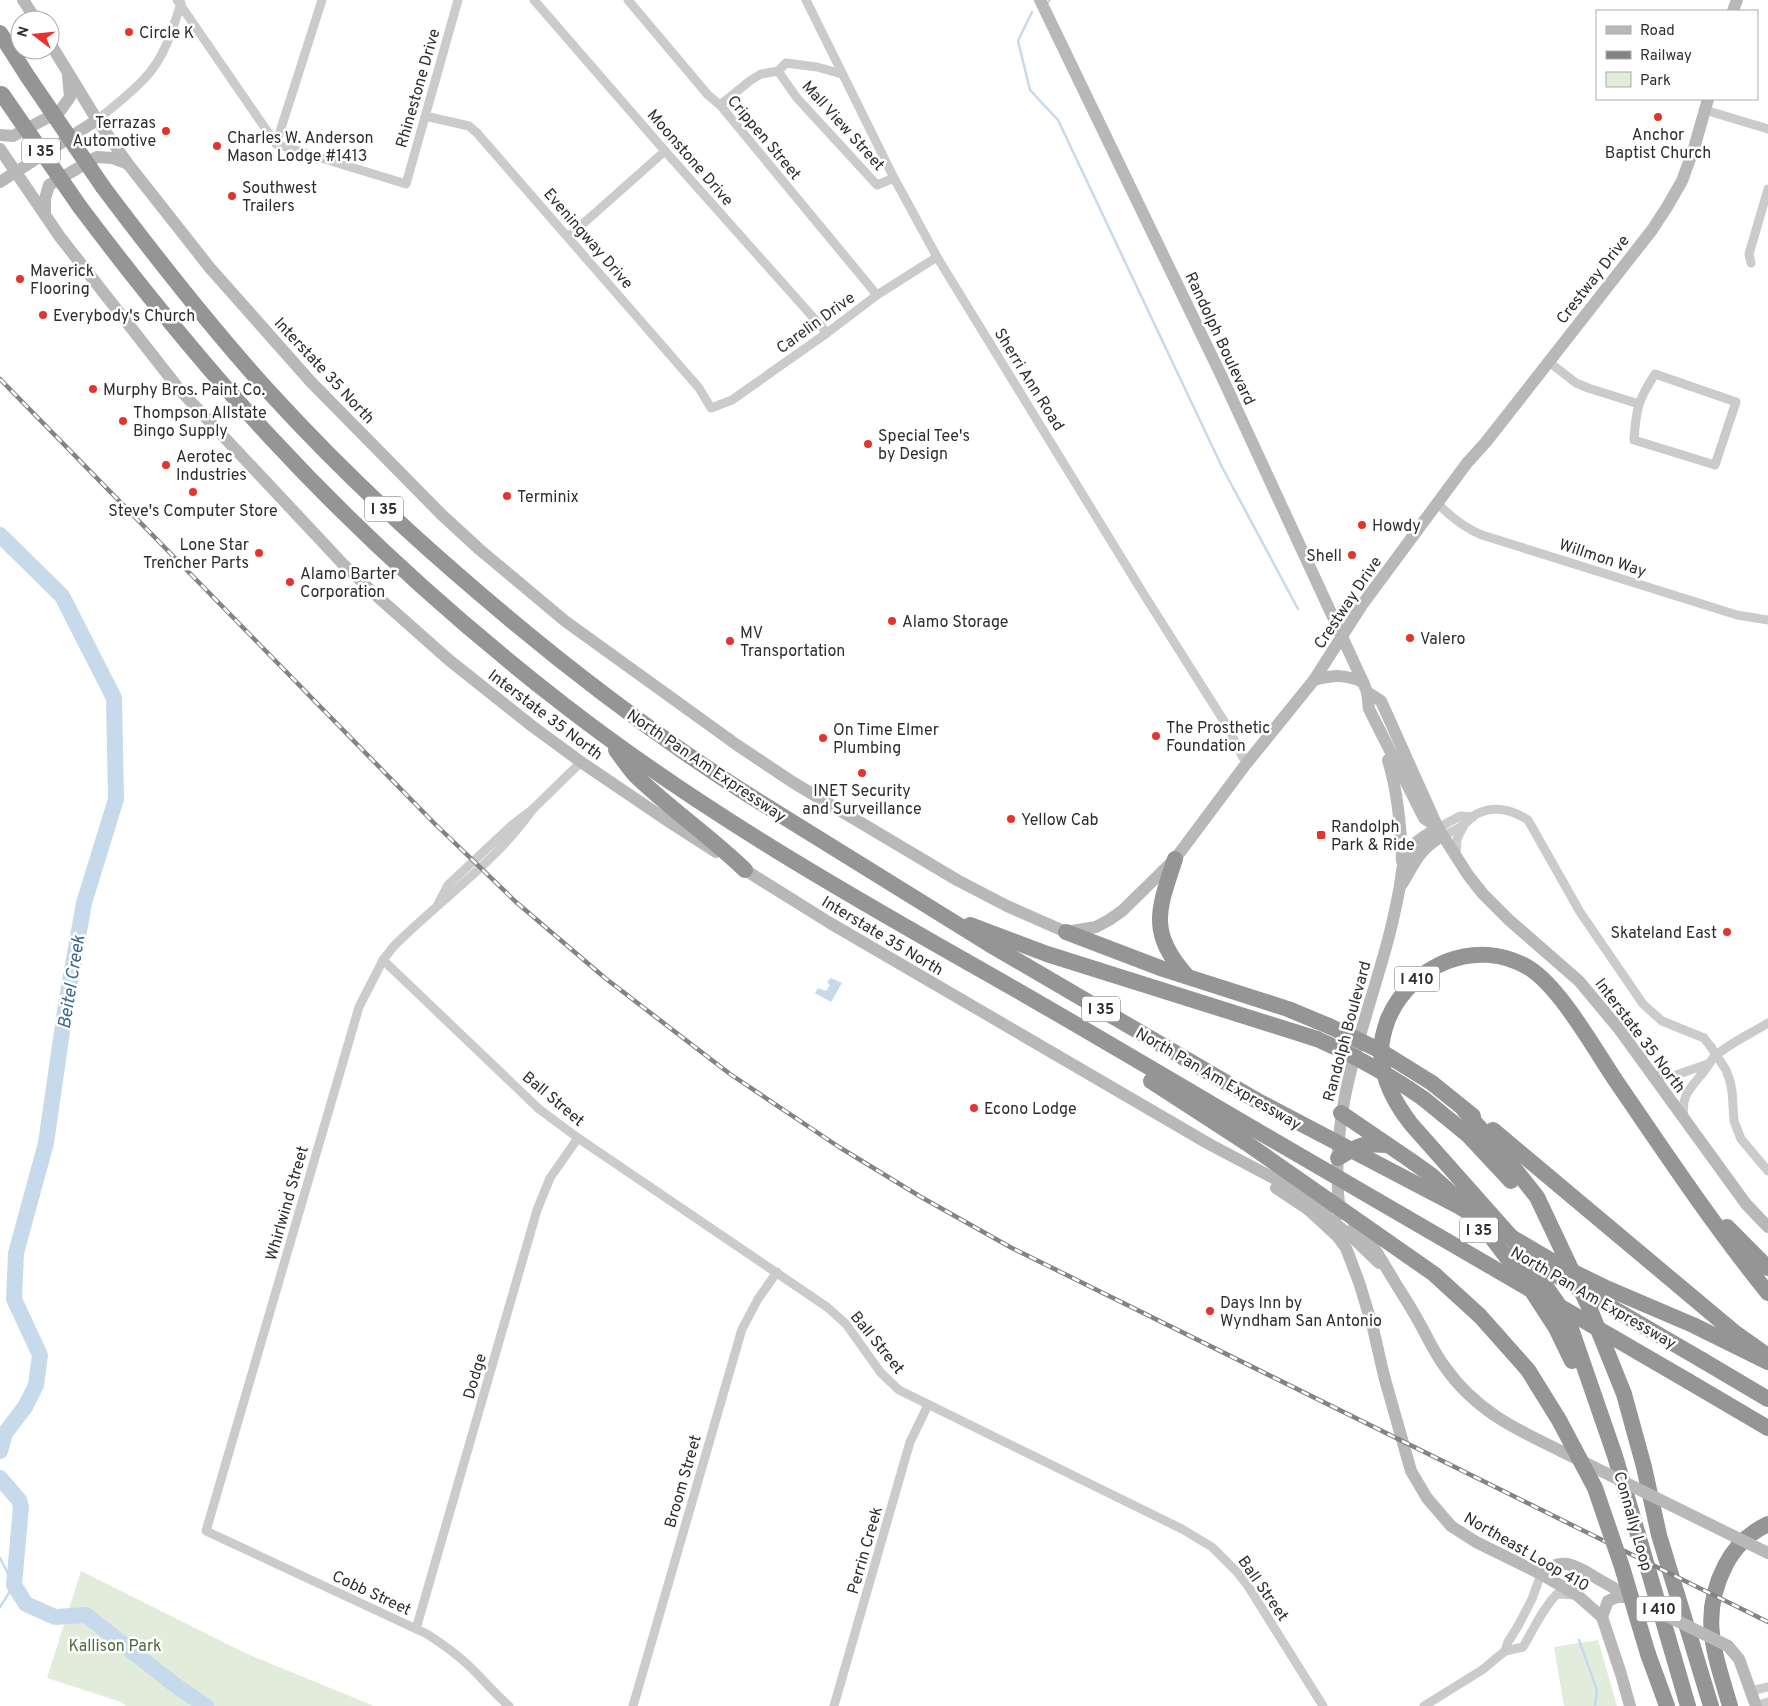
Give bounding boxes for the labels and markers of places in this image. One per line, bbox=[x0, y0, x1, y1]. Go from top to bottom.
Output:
place label: Circle K bbox=[139, 24, 194, 44]
marker: Circle K bbox=[123, 26, 135, 38]
marker: Anchor Baptist Church bbox=[1652, 111, 1664, 123]
place label: Terrazas Automotive bbox=[72, 114, 156, 152]
marker: Terrazas Automotive bbox=[160, 125, 172, 137]
place label: Anchor Baptist Church bbox=[1605, 126, 1711, 164]
place label: Charles W. Anderson Mason Lodge #1413 bbox=[227, 129, 374, 167]
marker: Charles W. Anderson Mason Lodge #1413 bbox=[211, 140, 223, 152]
place label: Southwest Trailers bbox=[242, 179, 317, 217]
marker: Southwest Trailers bbox=[226, 190, 238, 202]
place label: Maverick Flooring bbox=[30, 262, 94, 300]
marker: Maverick Flooring bbox=[14, 273, 26, 285]
place label: Everybody's Church bbox=[53, 307, 195, 327]
marker: Everybody's Church bbox=[37, 309, 49, 321]
place label: Murphy Bros. Paint Co. bbox=[103, 381, 265, 401]
marker: Murphy Bros. Paint Co. bbox=[87, 383, 99, 395]
place label: Thompson Allstate Bingo Supply bbox=[133, 404, 267, 442]
marker: Thompson Allstate Bingo Supply bbox=[117, 415, 129, 427]
place label: Special Tee's by Design bbox=[878, 427, 970, 465]
marker: Special Tee's by Design bbox=[862, 438, 874, 450]
place label: Aerotec Industries bbox=[176, 448, 247, 486]
marker: Aerotec Industries bbox=[160, 459, 172, 471]
marker: Steve's Computer Store bbox=[187, 486, 199, 498]
place label: Terminix bbox=[517, 488, 579, 508]
marker: Terminix bbox=[501, 490, 513, 502]
place label: Steve's Computer Store bbox=[108, 502, 278, 522]
place label: Howdy bbox=[1372, 517, 1421, 537]
marker: Howdy bbox=[1356, 519, 1368, 531]
place label: Lone Star Trencher Parts bbox=[143, 536, 249, 574]
marker: Lone Star Trencher Parts bbox=[253, 547, 265, 559]
place label: Shell bbox=[1306, 547, 1342, 567]
marker: Shell bbox=[1346, 549, 1358, 561]
place label: Alamo Barter Corporation bbox=[300, 565, 397, 603]
marker: Alamo Barter Corporation bbox=[284, 576, 296, 588]
place label: Alamo Storage bbox=[902, 613, 1008, 633]
marker: Alamo Storage bbox=[886, 615, 898, 627]
place label: MV Transportation bbox=[740, 624, 845, 662]
place label: Valero bbox=[1420, 630, 1466, 650]
marker: Valero bbox=[1404, 632, 1416, 644]
marker: MV Transportation bbox=[724, 635, 736, 647]
place label: The Prosthetic Foundation bbox=[1166, 719, 1270, 757]
place label: On Time Elmer Plumbing bbox=[833, 721, 939, 759]
marker: The Prosthetic Foundation bbox=[1150, 730, 1162, 742]
marker: On Time Elmer Plumbing bbox=[817, 732, 829, 744]
marker: INET Security and Surveillance bbox=[856, 767, 868, 779]
place label: INET Security and Surveillance bbox=[802, 782, 922, 820]
place label: Yellow Cab bbox=[1021, 811, 1098, 831]
marker: Yellow Cab bbox=[1005, 813, 1017, 825]
place label: Randolph Park & Ride bbox=[1331, 818, 1415, 856]
marker: Randolph Park & Ride bbox=[1315, 829, 1327, 841]
place label: Skateland East bbox=[1611, 924, 1717, 944]
marker: Skateland East bbox=[1721, 926, 1733, 938]
place label: Econo Lodge bbox=[984, 1100, 1077, 1120]
marker: Econo Lodge bbox=[968, 1102, 980, 1114]
place label: Days Inn by Wyndham San Antonio bbox=[1220, 1294, 1382, 1332]
marker: Days Inn by Wyndham San Antonio bbox=[1204, 1305, 1216, 1317]

